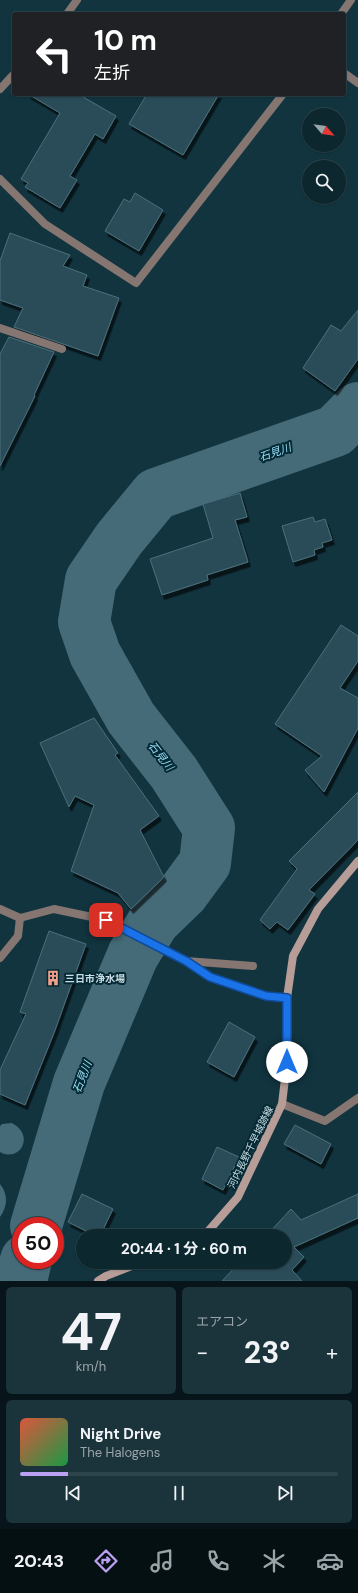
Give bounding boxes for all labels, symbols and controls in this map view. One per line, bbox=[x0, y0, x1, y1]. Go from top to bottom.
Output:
text: 10 m bbox=[94, 22, 157, 59]
icon: left bbox=[28, 28, 80, 80]
text: 左折 bbox=[94, 61, 130, 85]
north arrow bbox=[302, 108, 346, 152]
map controls bbox=[302, 108, 346, 204]
button: search bbox=[302, 160, 346, 204]
water label: 石見川 bbox=[257, 440, 294, 464]
water label: 石見川 bbox=[145, 739, 177, 774]
pin bbox=[89, 903, 123, 937]
icon: arrive bbox=[95, 909, 117, 931]
building icon: 三日市浄水場 bbox=[44, 969, 62, 987]
place label: 三日市浄水場 bbox=[65, 972, 125, 985]
position arrow bbox=[266, 1041, 308, 1083]
water label: 石見川 bbox=[70, 1058, 95, 1095]
street label: 河内長野千早城跡線 bbox=[225, 1104, 276, 1191]
speed limit sign: 50 bbox=[12, 1217, 64, 1269]
text: 20:44 · 1 分 · 60 m bbox=[121, 1239, 247, 1259]
text: 47 bbox=[60, 1298, 122, 1366]
text: エアコン bbox=[196, 1313, 248, 1330]
text: 23° bbox=[244, 1333, 290, 1372]
text: − bbox=[196, 1338, 208, 1367]
text: + bbox=[326, 1338, 338, 1367]
text: km/h bbox=[76, 1358, 106, 1375]
text: Night Drive bbox=[80, 1424, 161, 1444]
text: The Halogens bbox=[80, 1444, 160, 1461]
icon: previous bbox=[62, 1482, 84, 1504]
icon: pause bbox=[168, 1482, 190, 1504]
icon: next bbox=[274, 1482, 296, 1504]
icon: directions bbox=[92, 1547, 120, 1575]
icon: music bbox=[148, 1547, 176, 1575]
icon: phone bbox=[204, 1547, 232, 1575]
icon: climate bbox=[260, 1547, 288, 1575]
icon: car bbox=[316, 1547, 344, 1575]
text: 20:43 bbox=[14, 1549, 64, 1573]

